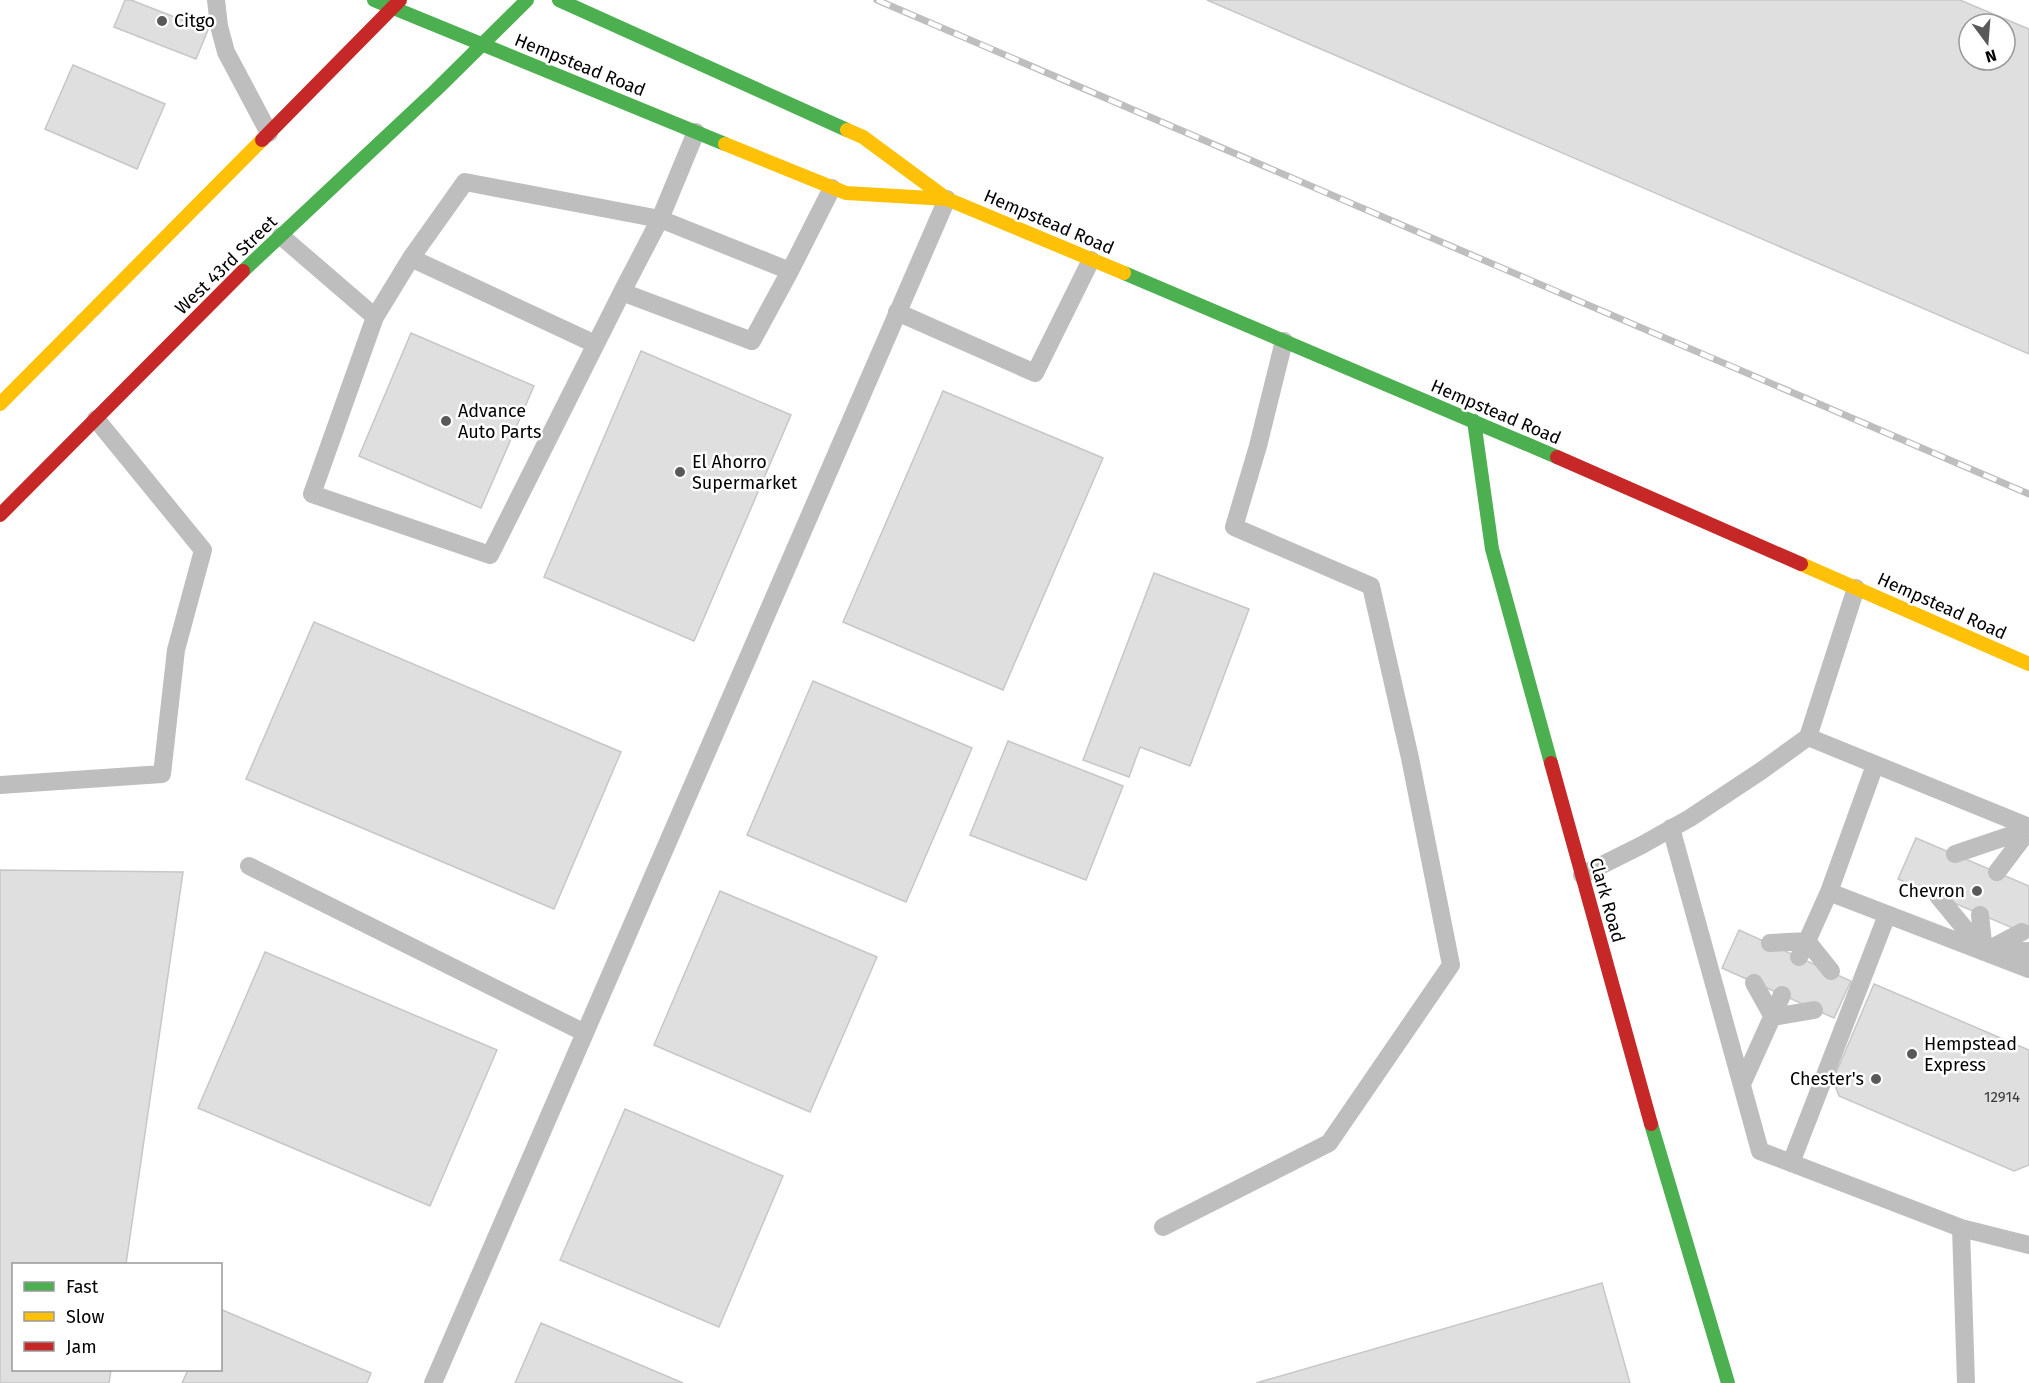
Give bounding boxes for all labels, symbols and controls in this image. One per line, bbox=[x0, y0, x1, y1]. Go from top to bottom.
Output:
place label: Citgo bbox=[174, 10, 215, 32]
north arrow bbox=[1957, 12, 2017, 72]
marker: Citgo bbox=[155, 14, 169, 28]
street label: Hempstead Road bbox=[511, 29, 649, 101]
text: N bbox=[1983, 45, 1999, 67]
street label: Hempstead Road bbox=[981, 185, 1117, 259]
street label: West 43rd Street bbox=[170, 210, 282, 319]
street label: Hempstead Road bbox=[1428, 375, 1564, 449]
place label: Advance Auto Parts bbox=[458, 400, 541, 443]
marker: Advance Auto Parts bbox=[439, 414, 453, 428]
place label: El Ahorro Supermarket bbox=[692, 451, 798, 494]
marker: El Ahorro Supermarket bbox=[673, 465, 687, 479]
street label: Hempstead Road bbox=[1874, 568, 2010, 644]
street label: Clark Road bbox=[1584, 855, 1630, 945]
place label: Chevron bbox=[1898, 880, 1965, 902]
marker: Chevron bbox=[1970, 884, 1984, 898]
place label: Hempstead Express bbox=[1924, 1033, 2017, 1076]
marker: Hempstead Express bbox=[1905, 1047, 1919, 1061]
place label: Chester's bbox=[1790, 1068, 1864, 1090]
marker: Chester's bbox=[1869, 1072, 1883, 1086]
house number: 12914 bbox=[1984, 1088, 2020, 1106]
legend bbox=[12, 1263, 222, 1371]
text: Fast bbox=[66, 1276, 99, 1298]
text: Slow bbox=[66, 1306, 105, 1328]
text: Jam bbox=[66, 1336, 97, 1358]

